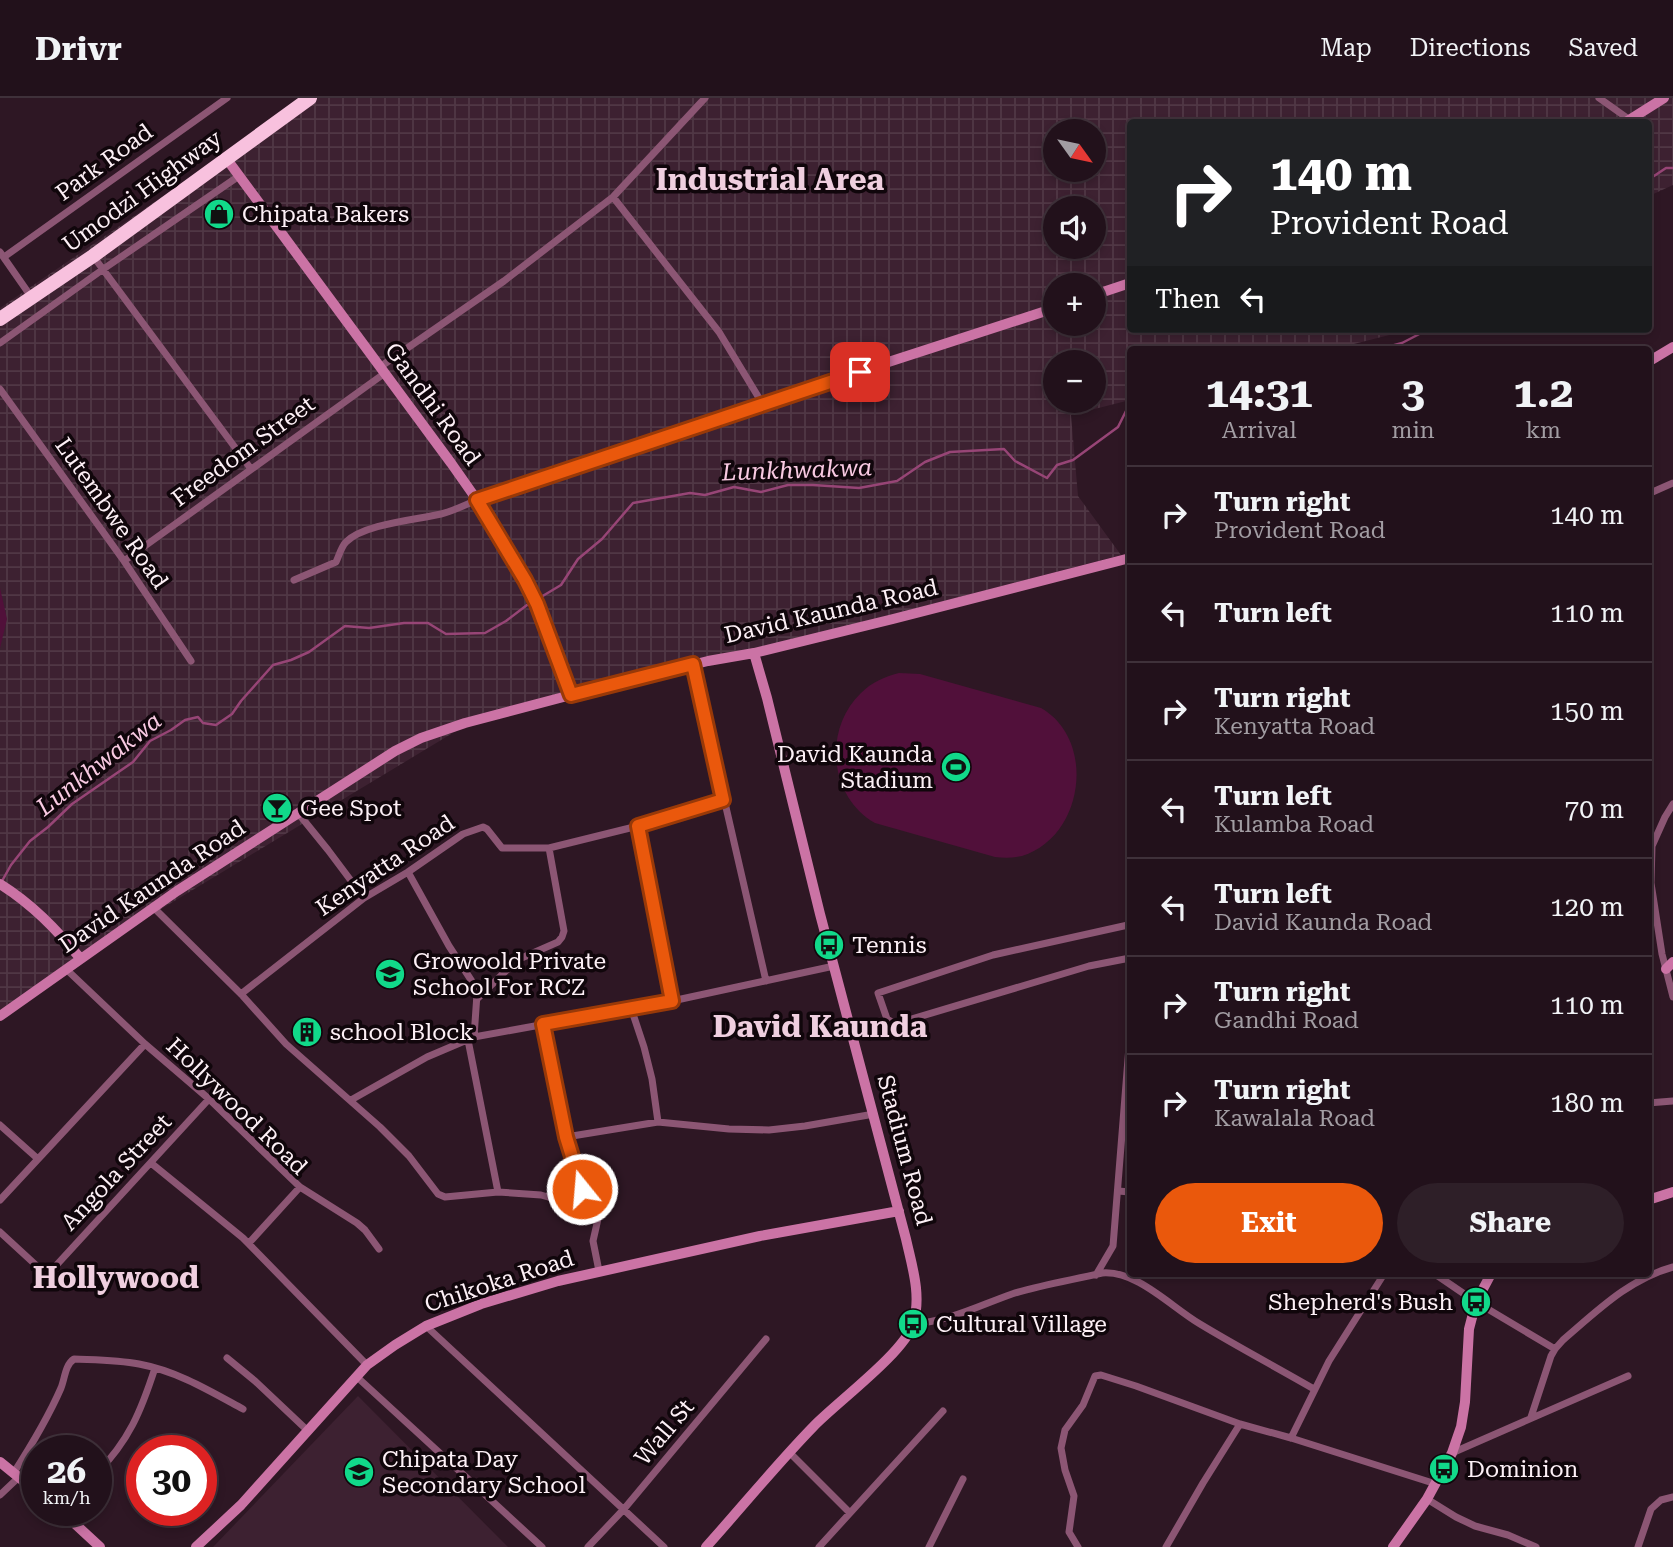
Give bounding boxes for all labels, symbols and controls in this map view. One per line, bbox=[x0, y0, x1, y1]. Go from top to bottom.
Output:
text: Drivr bbox=[35, 29, 122, 68]
text: Map bbox=[1320, 34, 1372, 62]
text: Directions bbox=[1410, 34, 1530, 62]
text: Saved bbox=[1568, 34, 1638, 62]
street label: Park Road bbox=[51, 118, 158, 207]
north arrow bbox=[1043, 119, 1106, 182]
map controls bbox=[1043, 119, 1106, 413]
street label: Umodzi Highway bbox=[57, 124, 227, 258]
text: 140 m bbox=[1270, 145, 1412, 202]
icon: right bbox=[1155, 147, 1246, 238]
district label: Industrial Area bbox=[656, 162, 885, 197]
button: sound bbox=[1043, 196, 1106, 259]
shop icon: Chipata Bakers bbox=[202, 197, 236, 231]
place label: Chipata Bakers bbox=[242, 201, 409, 228]
text: Provident Road bbox=[1270, 204, 1509, 242]
button: + bbox=[1043, 273, 1106, 336]
icon: left bbox=[1234, 280, 1272, 318]
text: Then bbox=[1155, 284, 1220, 314]
street label: Gandhi Road bbox=[379, 338, 486, 471]
pin bbox=[830, 342, 890, 402]
button: − bbox=[1043, 350, 1106, 413]
icon: arrive bbox=[841, 353, 879, 391]
text: 14:31 bbox=[1206, 368, 1313, 417]
text: 3 bbox=[1401, 368, 1425, 417]
text: 1.2 bbox=[1513, 368, 1573, 417]
street label: Freedom Street bbox=[167, 390, 320, 512]
text: Arrival bbox=[1222, 417, 1297, 444]
text: min bbox=[1391, 417, 1435, 444]
text: km bbox=[1526, 417, 1561, 444]
street label: Lutembwe Road bbox=[49, 433, 174, 594]
water label: Lunkhwakwa bbox=[720, 453, 873, 487]
text: Turn right bbox=[1214, 487, 1350, 517]
icon: right bbox=[1155, 496, 1193, 534]
text: 140 m bbox=[1550, 500, 1624, 530]
text: Provident Road bbox=[1214, 517, 1386, 544]
street label: David Kaunda Road bbox=[722, 574, 941, 649]
icon: left bbox=[1155, 594, 1193, 632]
text: Turn left bbox=[1214, 598, 1332, 628]
text: 110 m bbox=[1550, 598, 1624, 628]
text: Turn right bbox=[1214, 683, 1350, 713]
icon: right bbox=[1155, 692, 1193, 730]
text: 150 m bbox=[1550, 696, 1624, 726]
water label: Lunkhwakwa bbox=[30, 707, 167, 822]
text: Kenyatta Road bbox=[1214, 713, 1375, 740]
place label: David Kaunda Stadium bbox=[777, 741, 934, 794]
sports icon: David Kaunda Stadium bbox=[939, 750, 973, 784]
text: Turn left bbox=[1214, 781, 1332, 811]
icon: left bbox=[1155, 790, 1193, 828]
bar icon: Gee Spot bbox=[260, 791, 294, 825]
text: 70 m bbox=[1565, 794, 1624, 824]
place label: Gee Spot bbox=[300, 795, 402, 822]
street label: Kenyatta Road bbox=[311, 809, 460, 922]
text: Kulamba Road bbox=[1214, 811, 1374, 838]
street label: David Kaunda Road bbox=[54, 814, 251, 959]
text: Turn left bbox=[1214, 879, 1332, 909]
icon: left bbox=[1155, 888, 1193, 926]
text: 120 m bbox=[1550, 892, 1624, 922]
text: David Kaunda Road bbox=[1214, 909, 1432, 936]
bus stop icon: Tennis bbox=[812, 928, 846, 962]
place label: Tennis bbox=[852, 932, 927, 959]
place label: Growoold Private School For RCZ bbox=[413, 948, 606, 1001]
school or university icon: Growoold Private School For RCZ bbox=[373, 957, 407, 991]
text: Turn right bbox=[1214, 977, 1350, 1007]
icon: right bbox=[1155, 986, 1193, 1024]
text: 110 m bbox=[1550, 990, 1624, 1020]
text: Gandhi Road bbox=[1214, 1007, 1359, 1034]
district label: David Kaunda bbox=[713, 1009, 928, 1044]
building icon: school Block bbox=[290, 1015, 324, 1049]
place label: school Block bbox=[330, 1019, 474, 1046]
street label: Hollywood Road bbox=[161, 1032, 313, 1181]
street label: Stadium Road bbox=[871, 1072, 938, 1229]
text: Turn right bbox=[1214, 1075, 1350, 1105]
icon: right bbox=[1155, 1084, 1193, 1122]
text: 180 m bbox=[1550, 1088, 1624, 1118]
text: Kawalala Road bbox=[1214, 1105, 1375, 1132]
street label: Angola Street bbox=[56, 1108, 177, 1236]
position arrow bbox=[545, 1152, 619, 1226]
button: Exit bbox=[1155, 1183, 1383, 1263]
button: Share bbox=[1397, 1183, 1624, 1263]
street label: Chikoka Road bbox=[421, 1245, 577, 1318]
district label: Hollywood bbox=[33, 1260, 199, 1295]
bus stop icon: Shepherd's Bush bbox=[1459, 1285, 1493, 1319]
place label: Shepherd's Bush bbox=[1268, 1289, 1453, 1316]
bus stop icon: Cultural Village bbox=[896, 1307, 930, 1341]
place label: Cultural Village bbox=[936, 1311, 1107, 1338]
street label: Wall St bbox=[629, 1394, 700, 1471]
speed limit sign: 30 bbox=[126, 1435, 217, 1526]
place label: Chipata Day Secondary School bbox=[382, 1446, 586, 1499]
text: 26 bbox=[47, 1451, 86, 1492]
bus stop icon: Dominion bbox=[1427, 1452, 1461, 1486]
school or university icon: Chipata Day Secondary School bbox=[342, 1455, 376, 1489]
place label: Dominion bbox=[1467, 1456, 1579, 1483]
text: km/h bbox=[42, 1487, 91, 1508]

